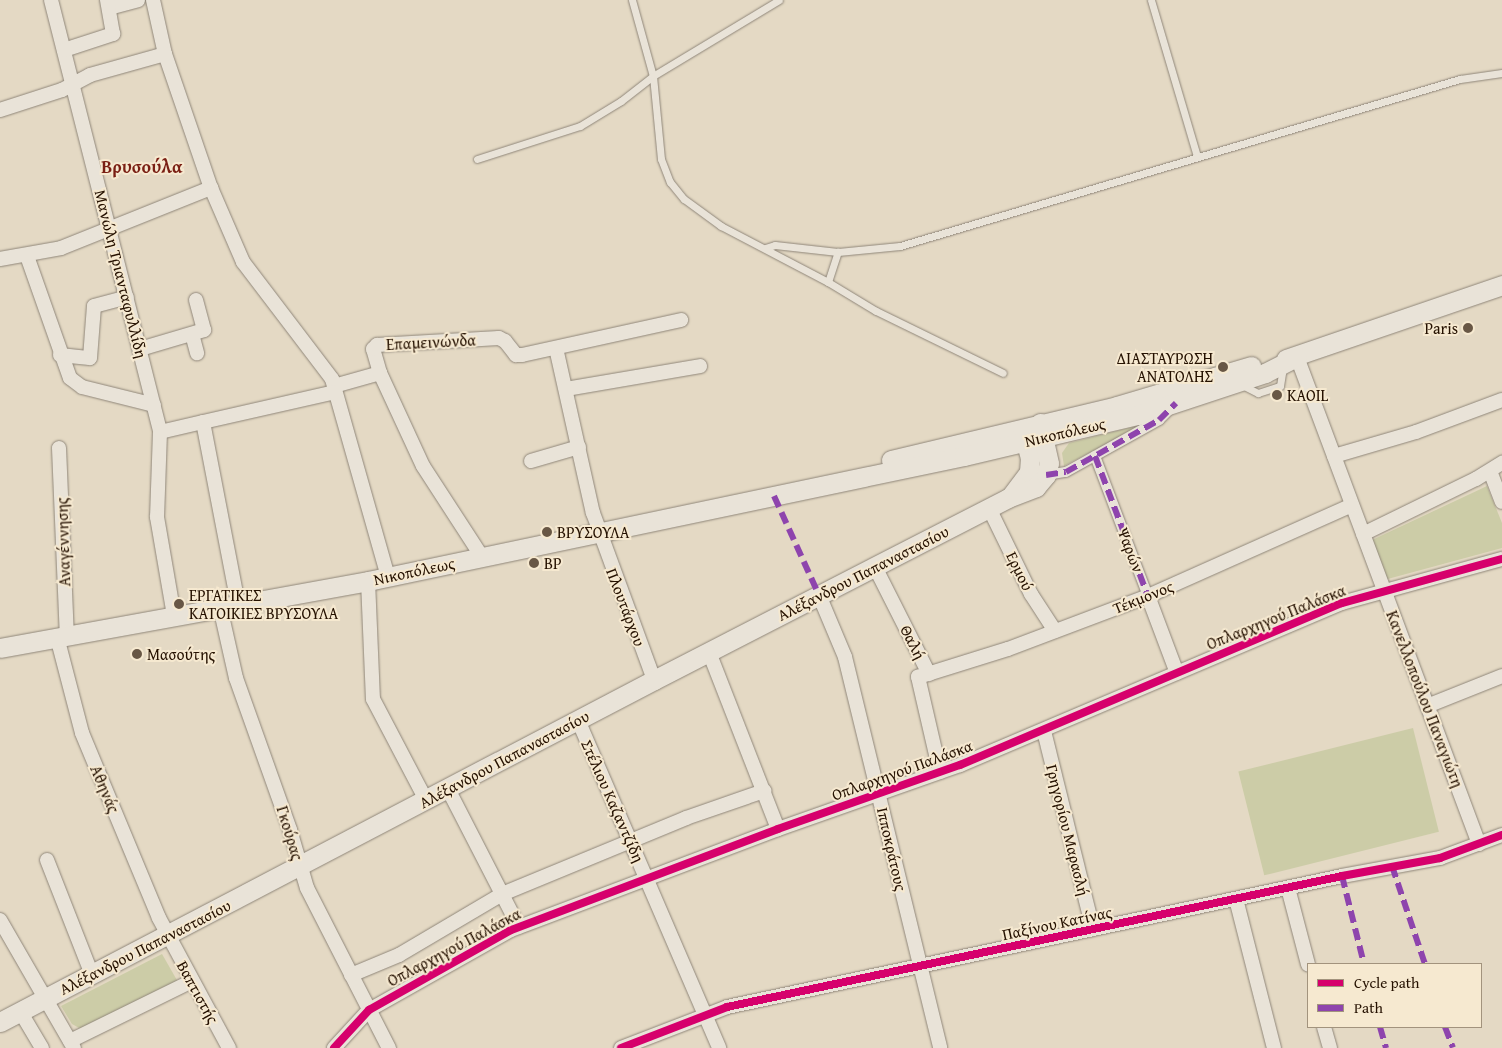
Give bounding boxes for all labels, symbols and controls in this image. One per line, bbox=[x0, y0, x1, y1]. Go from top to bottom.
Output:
district label: Βρυσούλα bbox=[101, 156, 183, 178]
street label: Μανώλη Τριανταφυλλίδη bbox=[91, 188, 151, 360]
place label: Paris bbox=[1424, 318, 1458, 338]
marker: Paris bbox=[1462, 322, 1474, 334]
street label: Επαμεινώνδα bbox=[386, 330, 476, 354]
place label: ΔΙΑΣΤΑΥΡΩΣΗ ΑΝΑΤΟΛΗΣ bbox=[1117, 348, 1213, 386]
marker: ΔΙΑΣΤΑΥΡΩΣΗ ΑΝΑΤΟΛΗΣ bbox=[1217, 361, 1229, 373]
place label: KAOIL bbox=[1287, 385, 1328, 405]
marker: KAOIL bbox=[1271, 389, 1283, 401]
street label: Νικοπόλεως bbox=[1023, 413, 1107, 451]
street label: Αναγέννησης bbox=[52, 497, 74, 587]
street label: Αλέξανδρου Παπαναστασίου bbox=[774, 521, 952, 625]
place label: ΒΡΥΣΟΥΛΑ bbox=[557, 522, 629, 542]
street label: Ψαρών bbox=[1114, 525, 1148, 575]
marker: ΒΡΥΣΟΥΛΑ bbox=[541, 526, 553, 538]
street label: Ερμού bbox=[1002, 548, 1038, 594]
street label: Νικοπόλεως bbox=[372, 553, 456, 589]
place label: BP bbox=[544, 553, 562, 573]
marker: BP bbox=[528, 557, 540, 569]
street label: Πλουτάρχου bbox=[602, 565, 650, 649]
street label: Τέκμονος bbox=[1110, 576, 1176, 618]
street label: Οπλαρχηγού Παλάσκα bbox=[1204, 580, 1348, 654]
place label: ΕΡΓΑΤΙΚΕΣ ΚΑΤΟΙΚΙΕΣ ΒΡΥΣΟΥΛΑ bbox=[189, 585, 338, 623]
marker: ΕΡΓΑΤΙΚΕΣ ΚΑΤΟΙΚΙΕΣ ΒΡΥΣΟΥΛΑ bbox=[173, 598, 185, 610]
street label: Κανελλοπούλου Παναγιώτη bbox=[1382, 608, 1468, 790]
street label: Θαλή bbox=[896, 622, 930, 662]
place label: Μασούτης bbox=[147, 644, 215, 664]
marker: Μασούτης bbox=[131, 648, 143, 660]
street label: Αλέξανδρου Παπαναστασίου bbox=[416, 706, 592, 812]
street label: Οπλαρχηγού Παλάσκα bbox=[829, 736, 975, 804]
street label: Στέλιου Καζαντζίδη bbox=[577, 737, 649, 865]
street label: Αθηνάς bbox=[86, 762, 124, 816]
street label: Γρηγορίου Μαρασλή bbox=[1042, 762, 1094, 898]
street label: Γκούρας bbox=[273, 804, 307, 862]
street label: Ιπποκράτους bbox=[873, 805, 911, 893]
street label: Αλέξανδρου Παπαναστασίου bbox=[56, 895, 234, 999]
street label: Παξίνου Κατίνας bbox=[1000, 902, 1114, 944]
street label: Οπλαρχηγού Παλάσκα bbox=[384, 904, 524, 990]
street label: Βαπτιστής bbox=[173, 957, 223, 1027]
legend bbox=[1307, 963, 1482, 1028]
text: Cycle path bbox=[1354, 972, 1420, 993]
text: Path bbox=[1354, 997, 1383, 1018]

